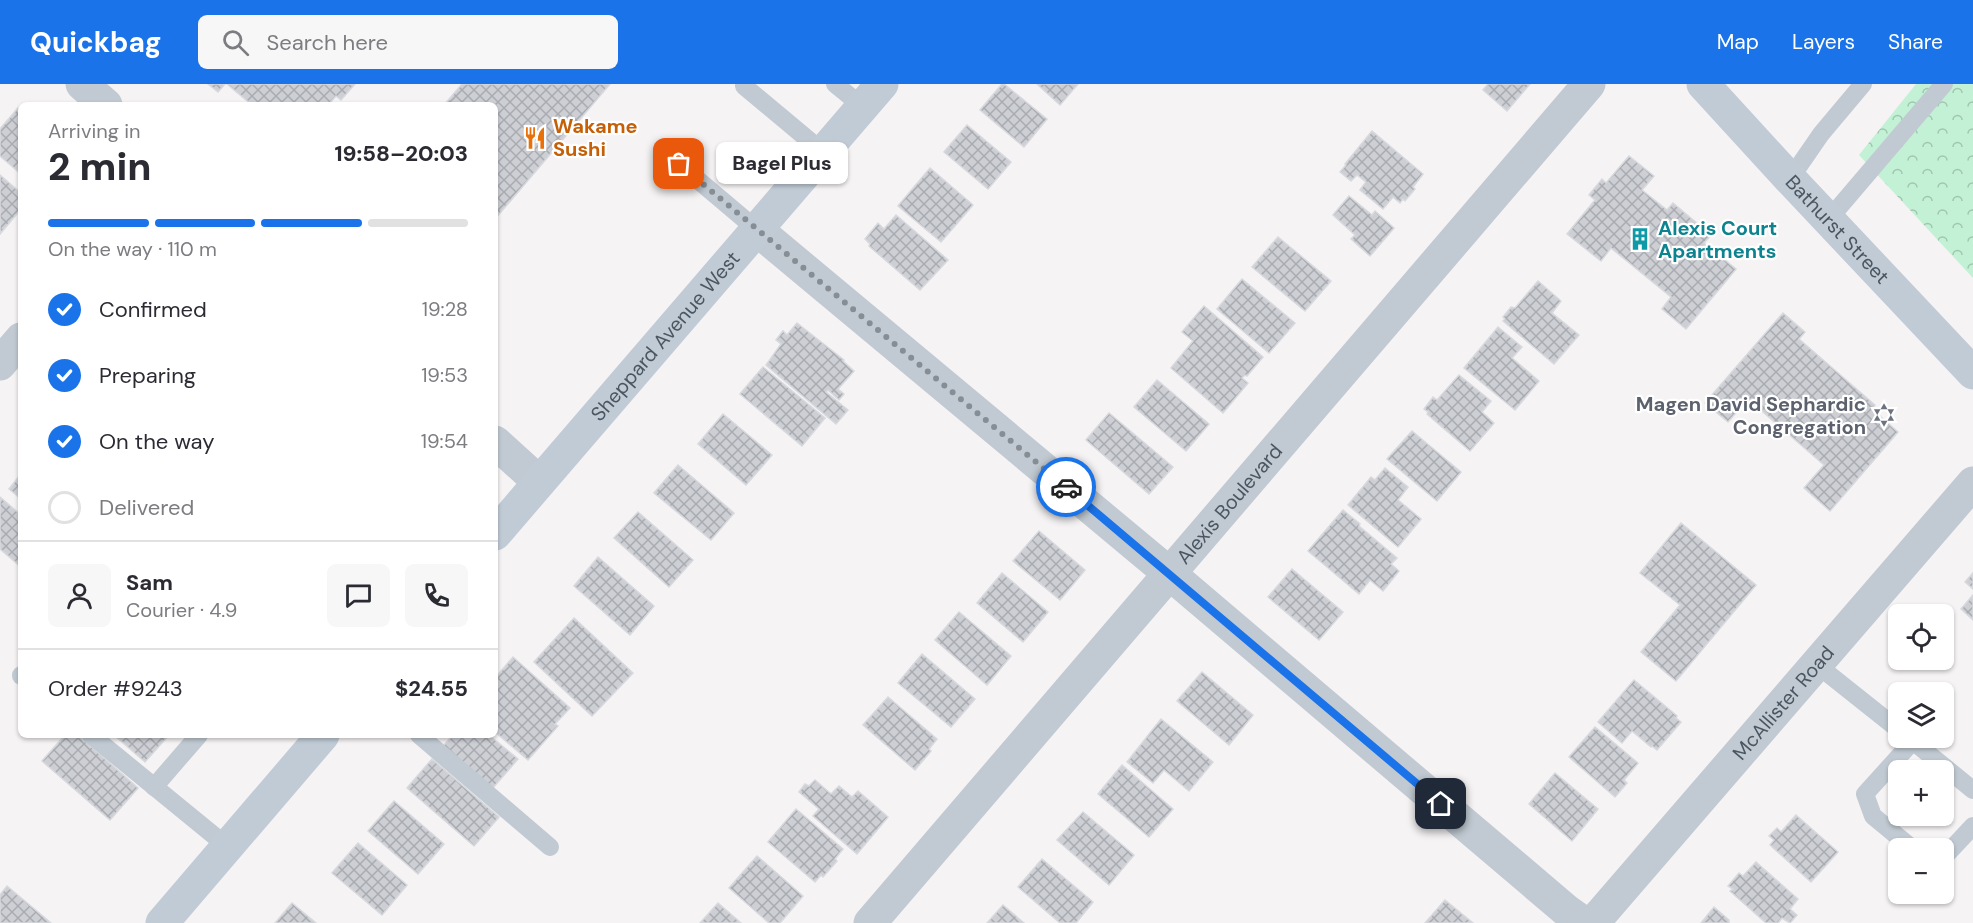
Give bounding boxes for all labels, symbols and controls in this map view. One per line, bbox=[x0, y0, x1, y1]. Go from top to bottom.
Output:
search box bbox=[198, 15, 618, 69]
text: Quickbag bbox=[30, 24, 162, 61]
icon: search bbox=[219, 26, 252, 59]
text: Search here bbox=[267, 28, 388, 57]
text: Map bbox=[1717, 28, 1759, 56]
text: Layers bbox=[1792, 28, 1855, 56]
text: Share bbox=[1888, 28, 1943, 56]
place label: Wakame Sushi bbox=[553, 113, 638, 162]
text: Arriving in bbox=[48, 118, 140, 144]
restaurant icon: Wakame Sushi bbox=[522, 125, 548, 151]
pin bbox=[653, 138, 704, 189]
text: 19:58–20:03 bbox=[334, 139, 468, 168]
text: 2 min bbox=[48, 141, 152, 192]
callout: Bagel Plus bbox=[715, 143, 847, 185]
icon: bag bbox=[662, 147, 695, 180]
text: Bagel Plus bbox=[732, 150, 832, 176]
street label: Bathurst Street bbox=[1780, 169, 1895, 289]
place label: Alexis Court Apartments bbox=[1658, 215, 1777, 264]
building icon: Alexis Court Apartments bbox=[1627, 226, 1653, 252]
text: On the way · 110 m bbox=[48, 236, 217, 262]
street label: Sheppard Avenue West bbox=[585, 246, 746, 426]
icon: check bbox=[48, 293, 81, 326]
text: Confirmed bbox=[99, 295, 207, 324]
text: 19:28 bbox=[422, 296, 468, 322]
icon: check bbox=[48, 359, 81, 392]
text: Preparing bbox=[99, 361, 196, 390]
text: 19:53 bbox=[421, 362, 468, 388]
place label: Magen David Sephardic Congregation bbox=[1636, 391, 1866, 440]
synagogue icon: Magen David Sephardic Congregation bbox=[1871, 402, 1897, 428]
icon: check bbox=[48, 425, 81, 458]
text: On the way bbox=[99, 427, 214, 456]
text: 19:54 bbox=[421, 428, 468, 454]
street label: Alexis Boulevard bbox=[1170, 438, 1288, 569]
courier bbox=[1036, 457, 1096, 517]
icon: car bbox=[1050, 471, 1083, 504]
text: Delivered bbox=[99, 493, 194, 522]
button: person bbox=[48, 564, 111, 627]
button: chat bbox=[327, 564, 390, 627]
button: phone bbox=[405, 564, 468, 627]
text: Sam bbox=[126, 568, 173, 597]
text: Courier · 4.9 bbox=[126, 597, 237, 623]
map controls bbox=[1888, 604, 1954, 904]
button: locate bbox=[1888, 604, 1954, 670]
street label: McAllister Road bbox=[1727, 640, 1840, 765]
text: Order #9243 bbox=[48, 674, 183, 703]
text: $24.55 bbox=[395, 674, 468, 703]
button: layers bbox=[1888, 682, 1954, 748]
button: + bbox=[1888, 760, 1954, 826]
pin bbox=[1415, 778, 1466, 829]
icon: home bbox=[1424, 787, 1457, 820]
button: − bbox=[1888, 838, 1954, 904]

